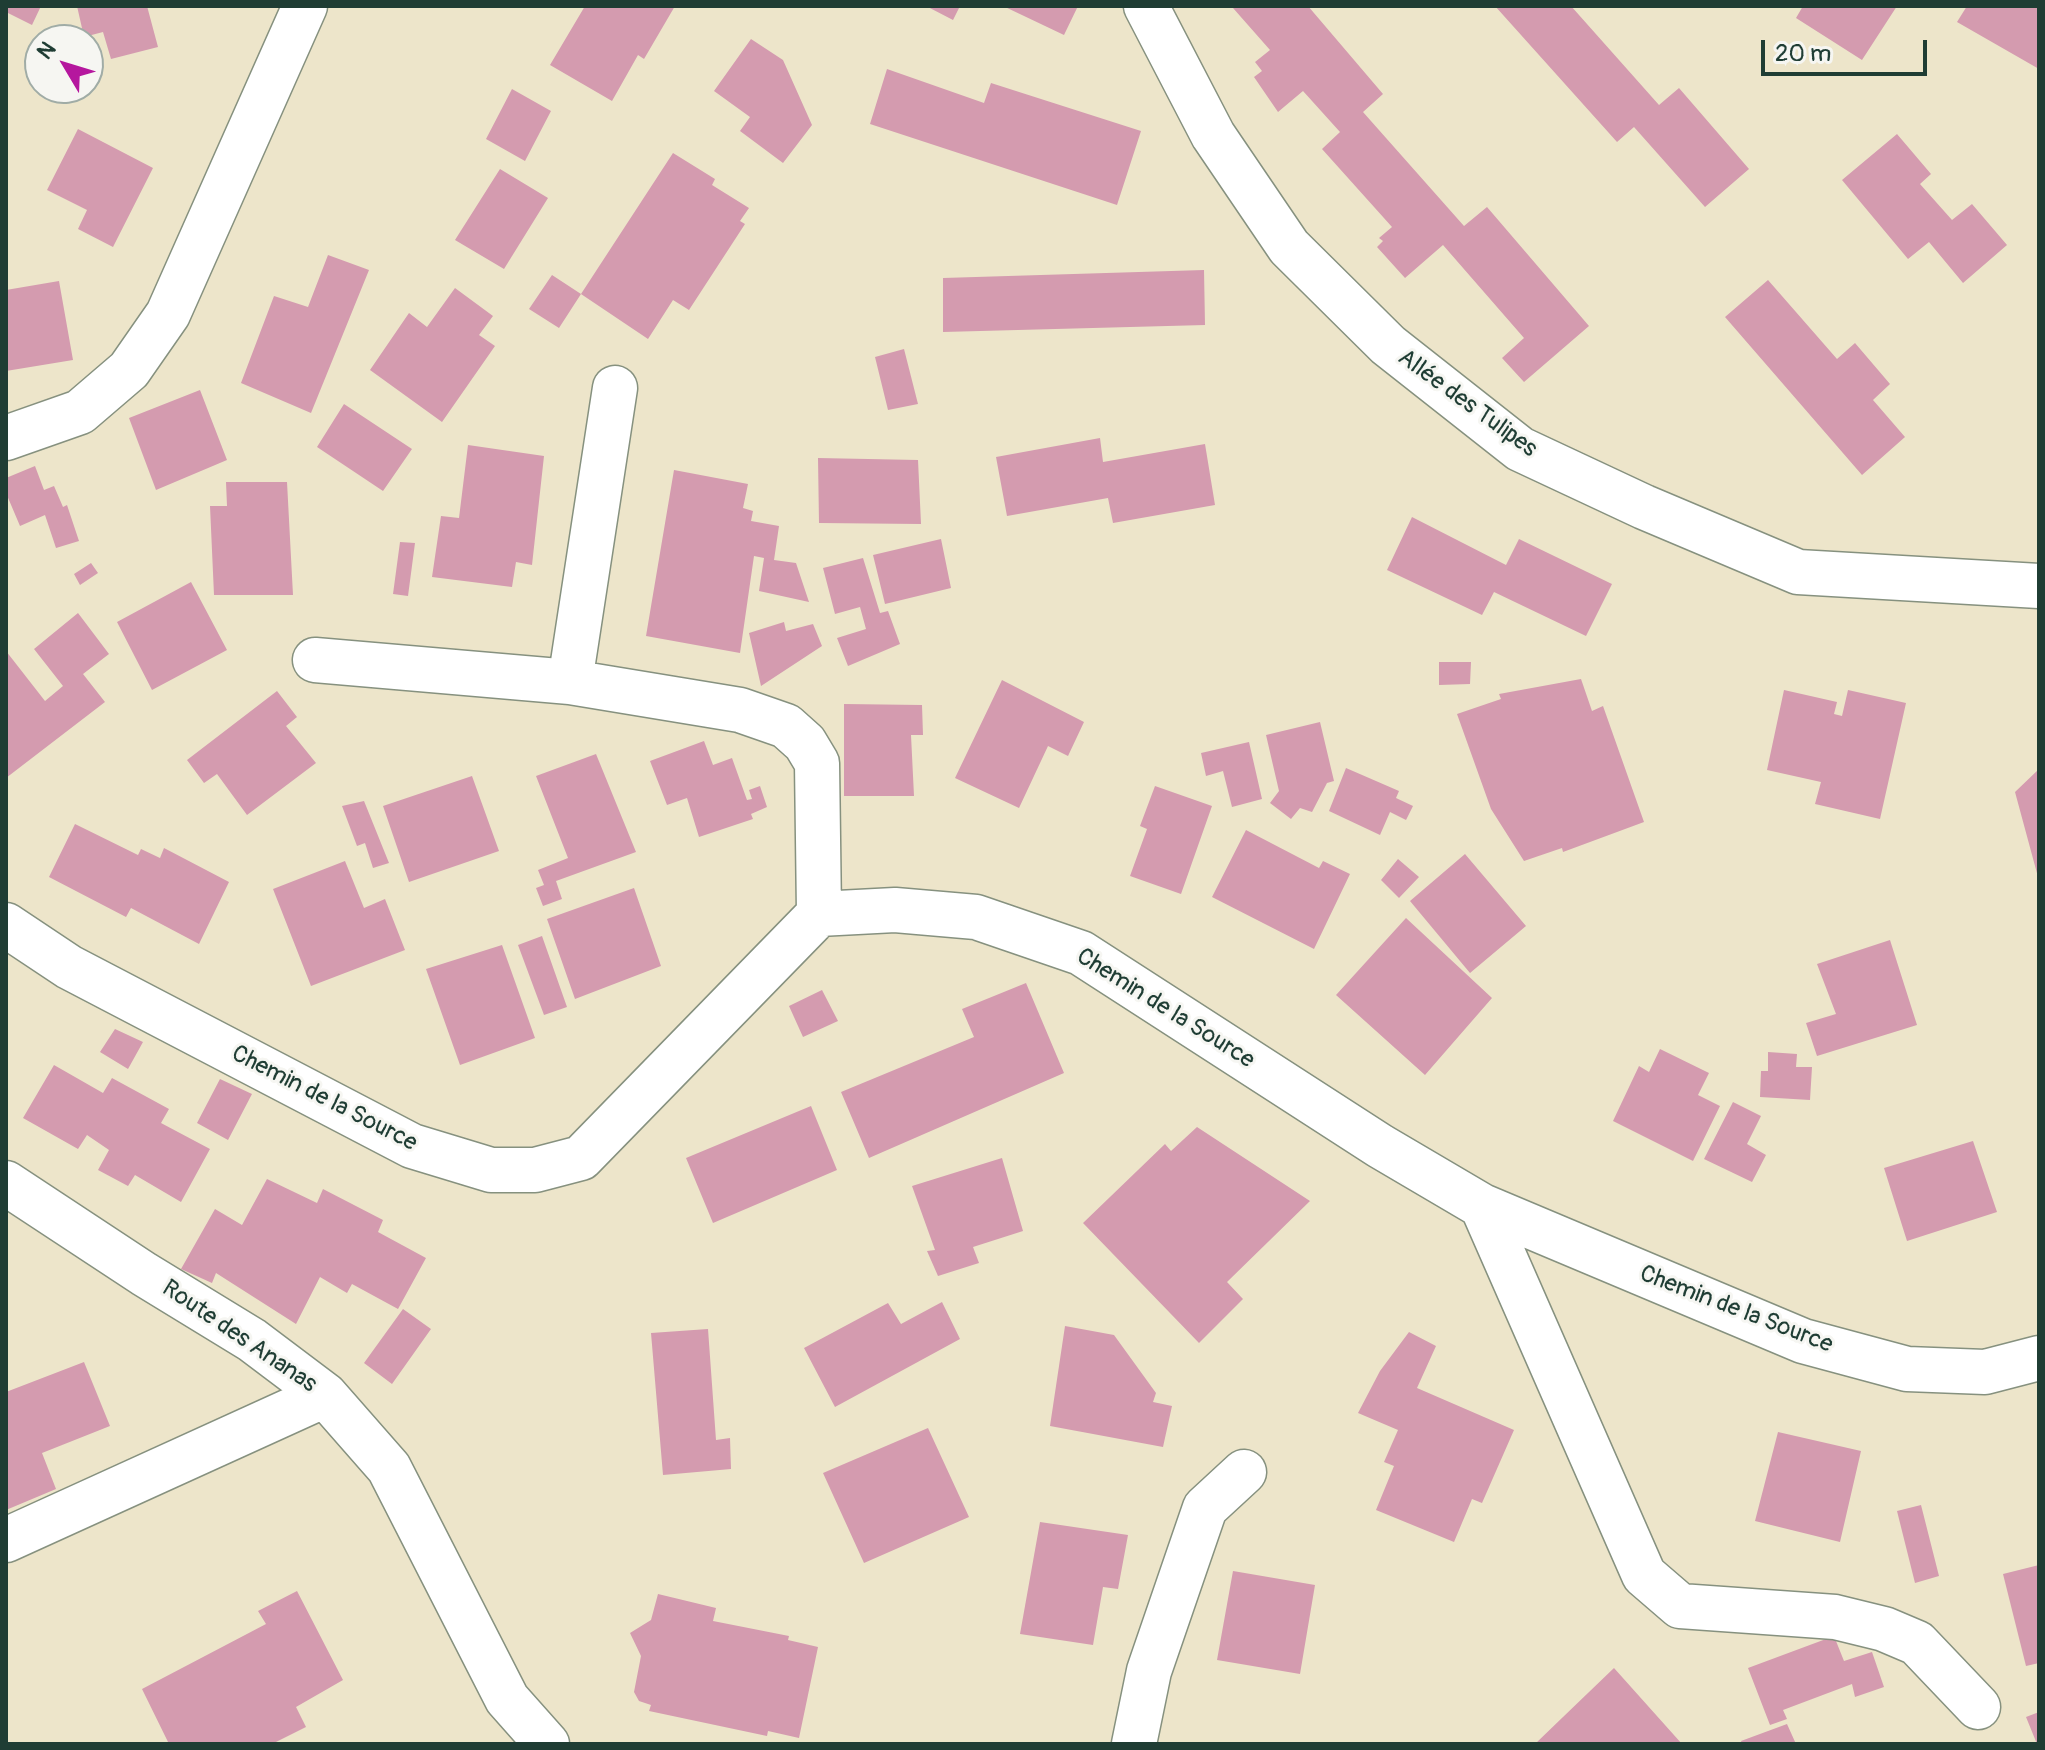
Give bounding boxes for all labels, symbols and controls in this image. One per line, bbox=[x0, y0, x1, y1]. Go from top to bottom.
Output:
north arrow bbox=[24, 24, 104, 104]
scale bar bbox=[1765, 24, 1931, 74]
text: N bbox=[31, 36, 62, 65]
text: 20 m bbox=[1775, 39, 1831, 68]
street label: Allée des Tulipes bbox=[1392, 344, 1542, 464]
street label: Chemin de la Source bbox=[1071, 943, 1259, 1075]
street label: Chemin de la Source bbox=[226, 1040, 422, 1158]
street label: Chemin de la Source bbox=[1635, 1260, 1837, 1360]
street label: Route des Ananas bbox=[156, 1275, 322, 1399]

